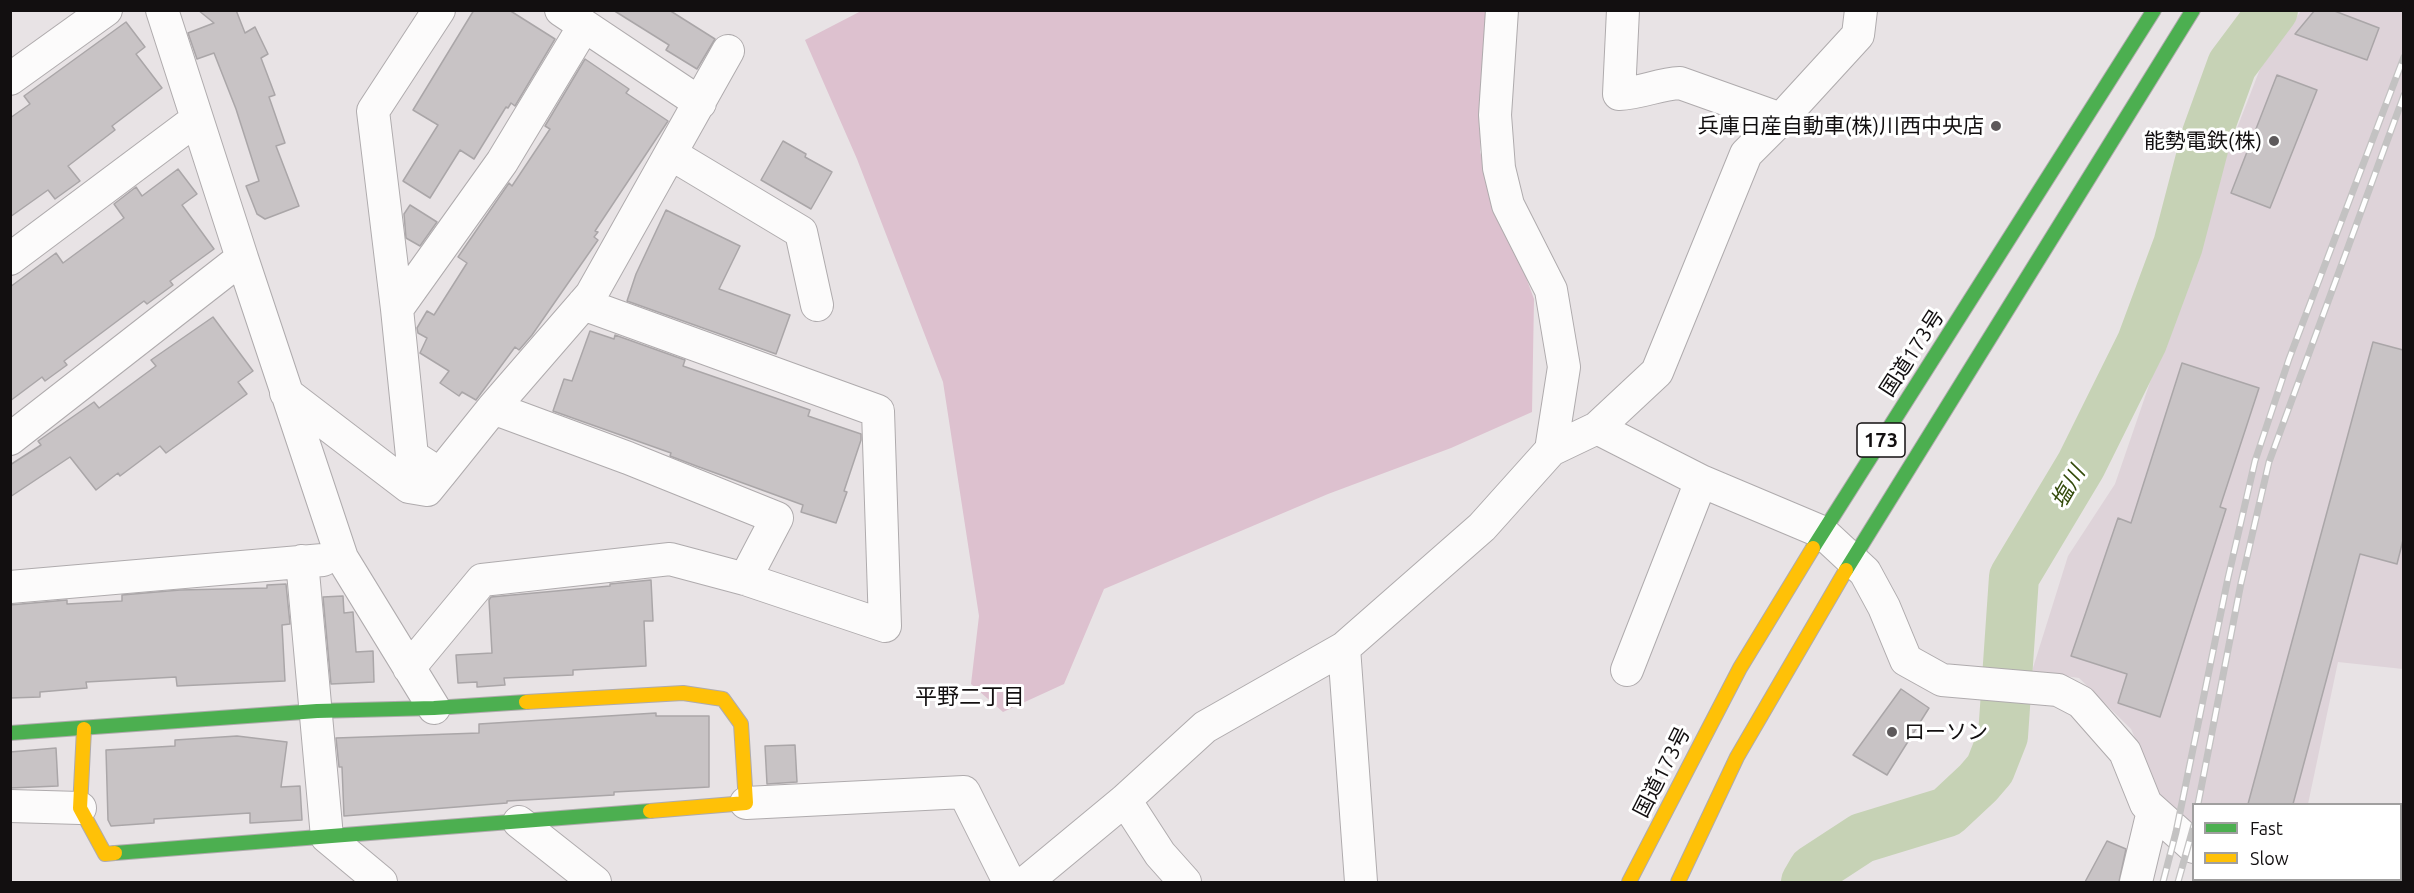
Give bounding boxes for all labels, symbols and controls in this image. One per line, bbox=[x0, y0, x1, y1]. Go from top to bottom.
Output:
place label: 兵庫日産自動車(株)川西中央店 bbox=[1698, 113, 1984, 139]
marker: 兵庫日産自動車(株)川西中央店 bbox=[1989, 119, 2003, 133]
place label: 能勢電鉄(株) bbox=[2144, 128, 2262, 154]
marker: 能勢電鉄(株) bbox=[2267, 134, 2281, 148]
street label: 国道173号 bbox=[1875, 305, 1949, 401]
road number: 173 bbox=[1857, 423, 1905, 457]
water label: 塩川 bbox=[2046, 461, 2090, 513]
district label: 平野二丁目 bbox=[915, 684, 1025, 710]
place label: ローソン bbox=[1904, 719, 1988, 745]
street label: 国道173号 bbox=[1628, 722, 1696, 822]
marker: ローソン bbox=[1885, 725, 1899, 739]
legend bbox=[2192, 803, 2402, 881]
text: Fast bbox=[2250, 818, 2283, 838]
text: Slow bbox=[2250, 848, 2289, 868]

